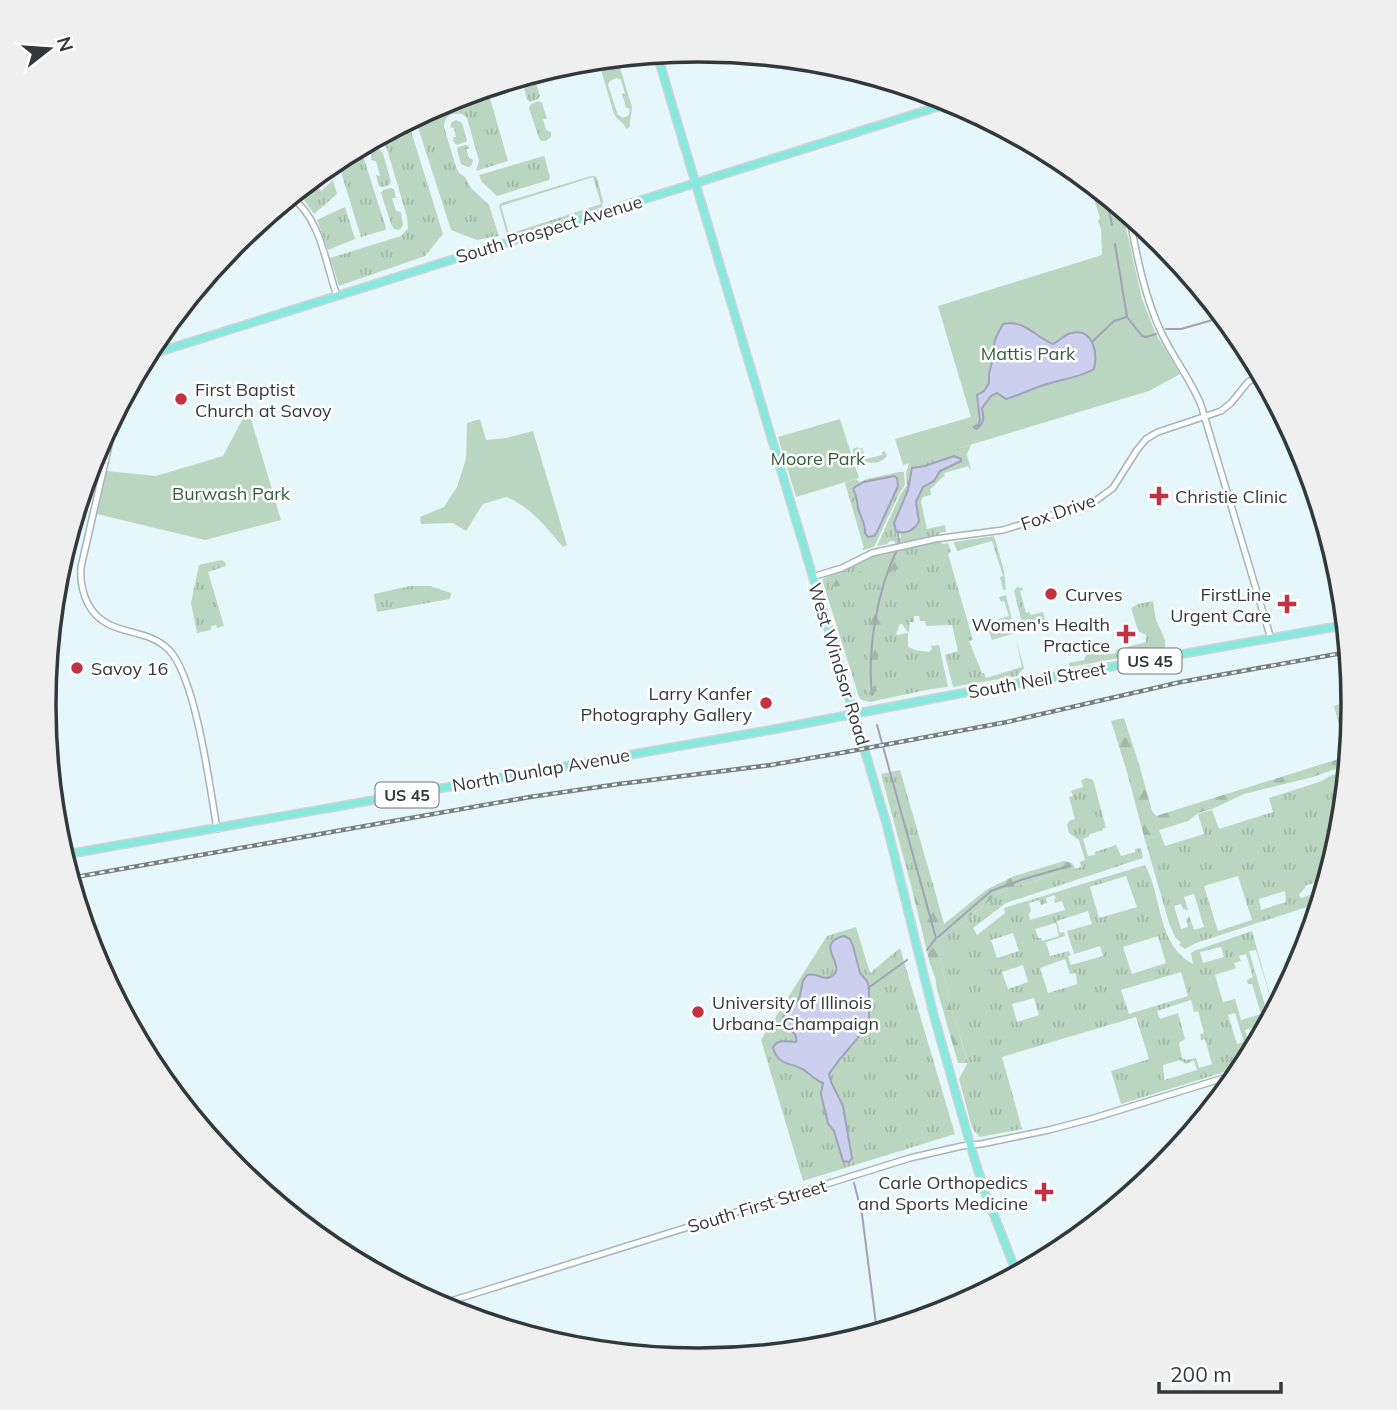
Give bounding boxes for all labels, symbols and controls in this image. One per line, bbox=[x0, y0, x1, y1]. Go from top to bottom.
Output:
north arrow bbox=[14, 14, 84, 84]
text: N bbox=[52, 34, 79, 54]
street label: South Prospect Avenue bbox=[453, 190, 645, 268]
park label: Mattis Park bbox=[981, 342, 1076, 365]
place label: First Baptist Church at Savoy bbox=[195, 378, 332, 422]
marker: First Baptist Church at Savoy bbox=[173, 391, 189, 407]
park label: Moore Park bbox=[771, 447, 866, 470]
park label: Burwash Park bbox=[172, 482, 291, 505]
place label: Christie Clinic bbox=[1175, 485, 1287, 508]
marker: Christie Clinic bbox=[1149, 486, 1169, 506]
street label: Fox Drive bbox=[1018, 488, 1098, 536]
street label: West Windsor Road bbox=[803, 580, 875, 748]
place label: Curves bbox=[1065, 583, 1123, 606]
place label: FirstLine Urgent Care bbox=[1170, 583, 1271, 627]
marker: Curves bbox=[1043, 586, 1059, 602]
marker: FirstLine Urgent Care bbox=[1277, 594, 1297, 614]
place label: Women's Health Practice bbox=[972, 613, 1110, 657]
marker: Women's Health Practice bbox=[1116, 624, 1136, 644]
road number: US 45 bbox=[1118, 648, 1182, 674]
place label: Savoy 16 bbox=[91, 657, 168, 680]
street label: South Neil Street bbox=[966, 657, 1108, 703]
marker: Savoy 16 bbox=[69, 660, 85, 676]
place label: Larry Kanfer Photography Gallery bbox=[580, 682, 752, 726]
marker: Larry Kanfer Photography Gallery bbox=[758, 695, 774, 711]
street label: North Dunlap Avenue bbox=[450, 743, 632, 797]
road number: US 45 bbox=[376, 782, 438, 808]
place label: University of Illinois Urbana-Champaign bbox=[712, 991, 879, 1035]
marker: University of Illinois Urbana-Champaign bbox=[690, 1004, 706, 1020]
place label: Carle Orthopedics and Sports Medicine bbox=[858, 1171, 1028, 1215]
street label: South First Street bbox=[685, 1174, 829, 1238]
marker: Carle Orthopedics and Sports Medicine bbox=[1034, 1182, 1054, 1202]
scale bar bbox=[1159, 1350, 1282, 1394]
text: 200 m bbox=[1170, 1361, 1232, 1387]

